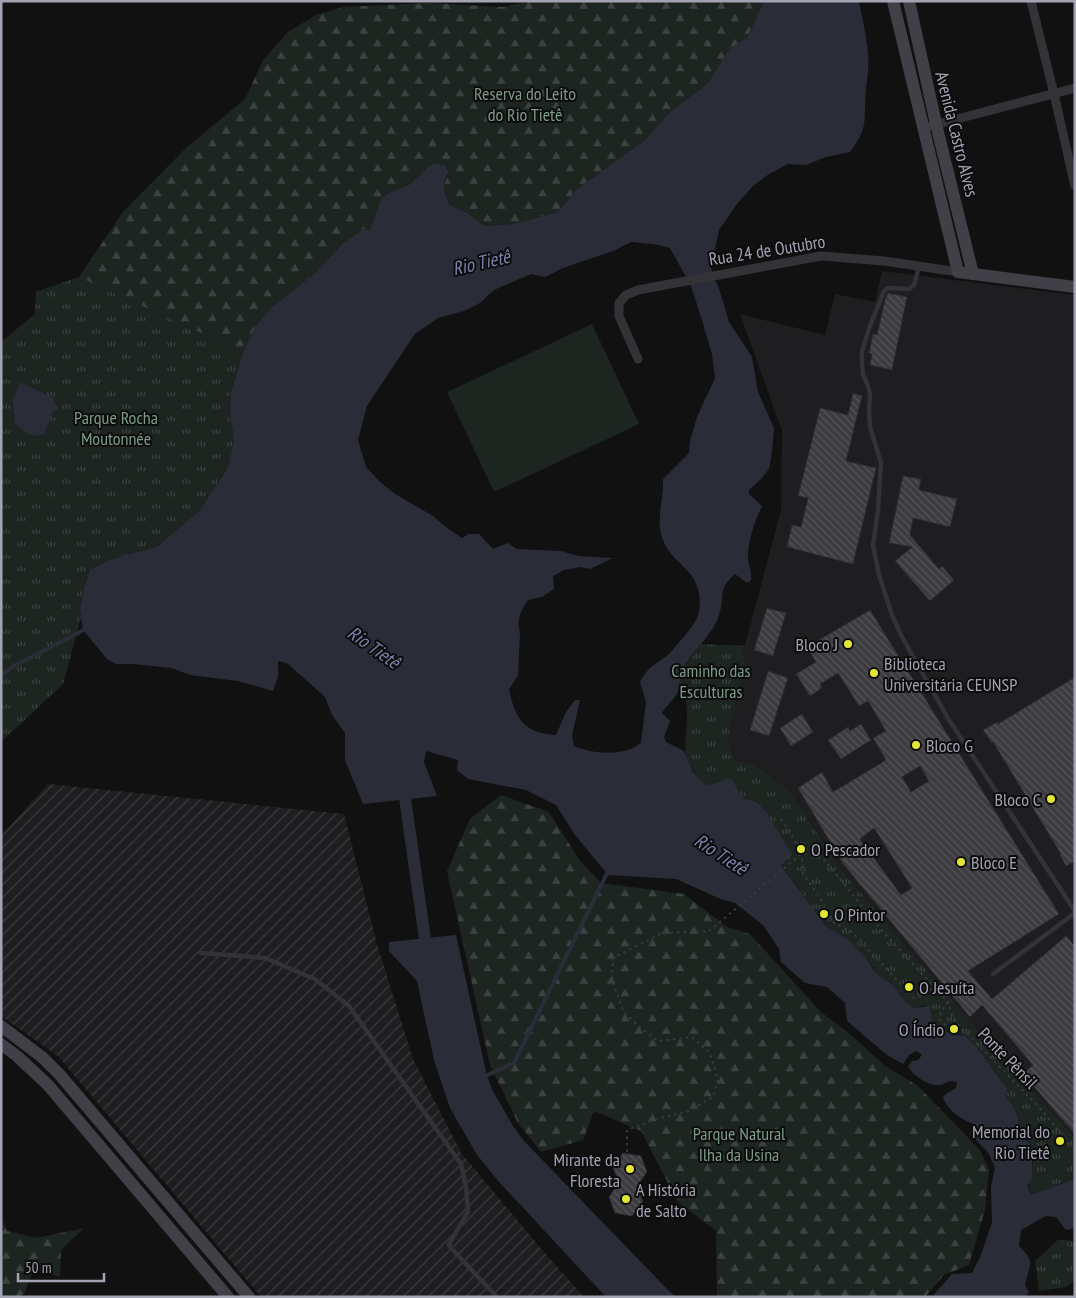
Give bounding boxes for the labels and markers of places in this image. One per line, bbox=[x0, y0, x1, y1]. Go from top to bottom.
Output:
place label: Bloco J bbox=[796, 633, 838, 656]
marker: Bloco J bbox=[842, 638, 854, 650]
place label: Biblioteca Universitária CEUNSP bbox=[884, 652, 1017, 696]
marker: Biblioteca Universitária CEUNSP bbox=[868, 667, 880, 679]
place label: Bloco G bbox=[926, 734, 973, 757]
marker: Bloco G bbox=[910, 739, 922, 751]
place label: Bloco C bbox=[995, 788, 1041, 811]
marker: Bloco C bbox=[1045, 793, 1057, 805]
place label: O Pescador bbox=[811, 838, 880, 861]
marker: O Pescador bbox=[795, 843, 807, 855]
place label: Bloco E bbox=[971, 851, 1017, 874]
marker: Bloco E bbox=[955, 856, 967, 868]
place label: O Pintor bbox=[834, 903, 885, 926]
marker: O Pintor bbox=[818, 908, 830, 920]
place label: O Jesuíta bbox=[919, 976, 974, 999]
marker: O Jesuíta bbox=[903, 981, 915, 993]
place label: O Índio bbox=[899, 1018, 944, 1041]
marker: O Índio bbox=[948, 1023, 960, 1035]
place label: Memorial do Rio Tietê bbox=[972, 1120, 1050, 1164]
marker: Memorial do Rio Tietê bbox=[1054, 1135, 1066, 1147]
place label: Mirante da Floresta bbox=[554, 1148, 620, 1192]
marker: Mirante da Floresta bbox=[624, 1163, 636, 1175]
place label: A História de Salto bbox=[636, 1178, 696, 1222]
marker: A História de Salto bbox=[620, 1193, 632, 1205]

